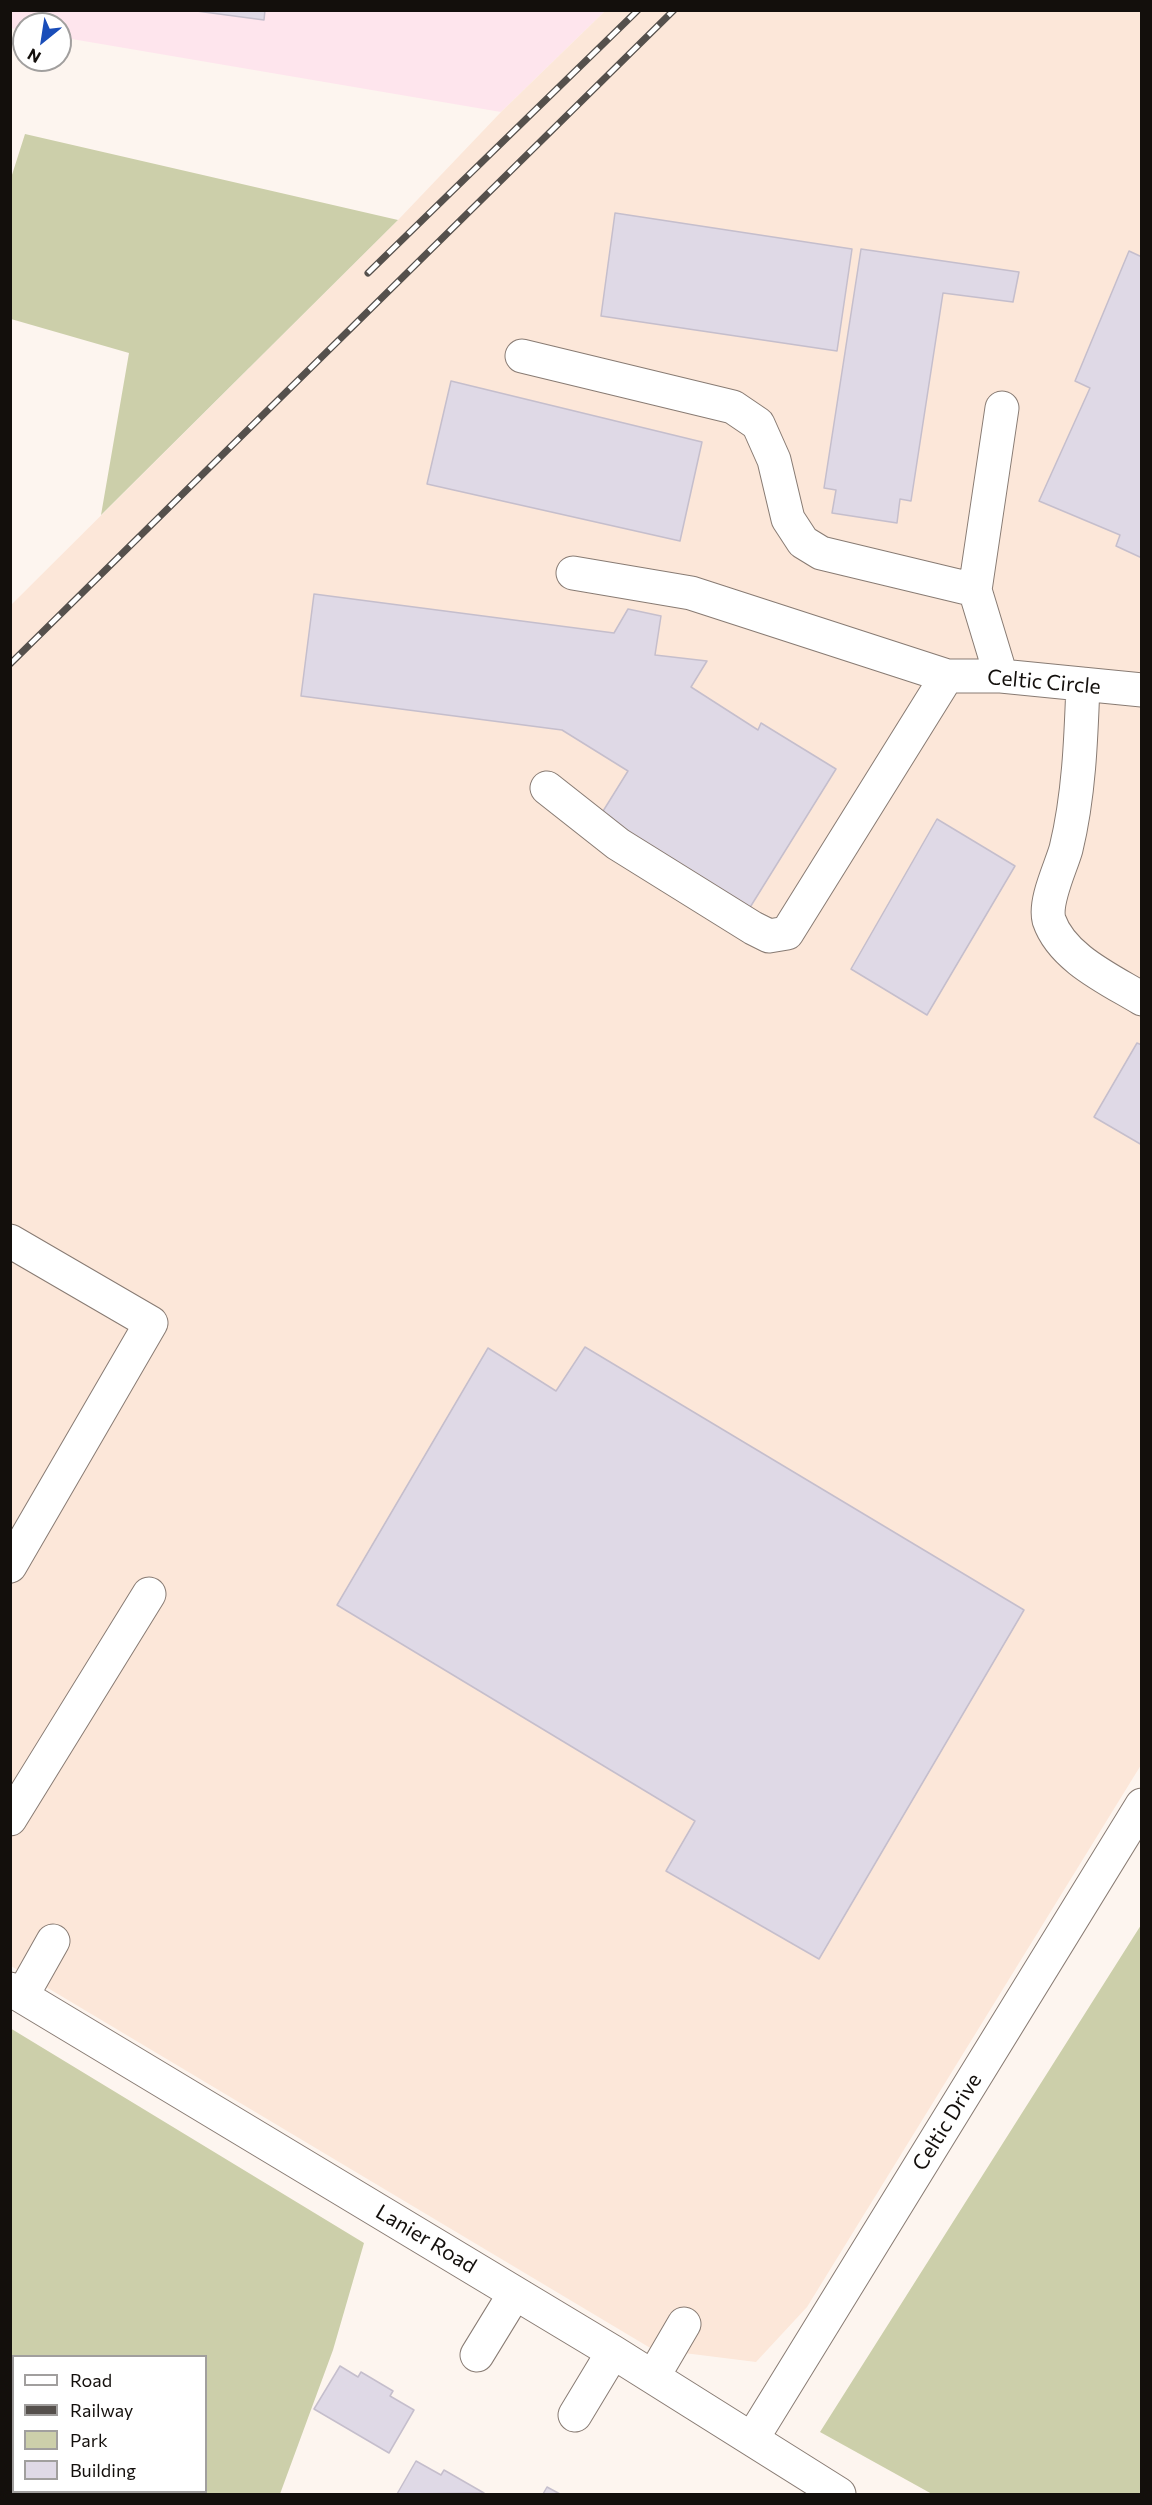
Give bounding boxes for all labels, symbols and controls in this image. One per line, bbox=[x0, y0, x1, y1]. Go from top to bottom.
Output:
north arrow bbox=[12, 12, 72, 72]
text: N bbox=[24, 45, 44, 68]
street label: Celtic Circle bbox=[986, 664, 1102, 700]
street label: Celtic Drive bbox=[907, 2069, 987, 2175]
street label: Lanier Road bbox=[371, 2199, 481, 2279]
legend bbox=[12, 2355, 207, 2493]
text: Road bbox=[70, 2369, 112, 2391]
text: Railway bbox=[70, 2399, 133, 2421]
text: Park bbox=[70, 2429, 108, 2451]
text: Building bbox=[70, 2459, 136, 2481]

